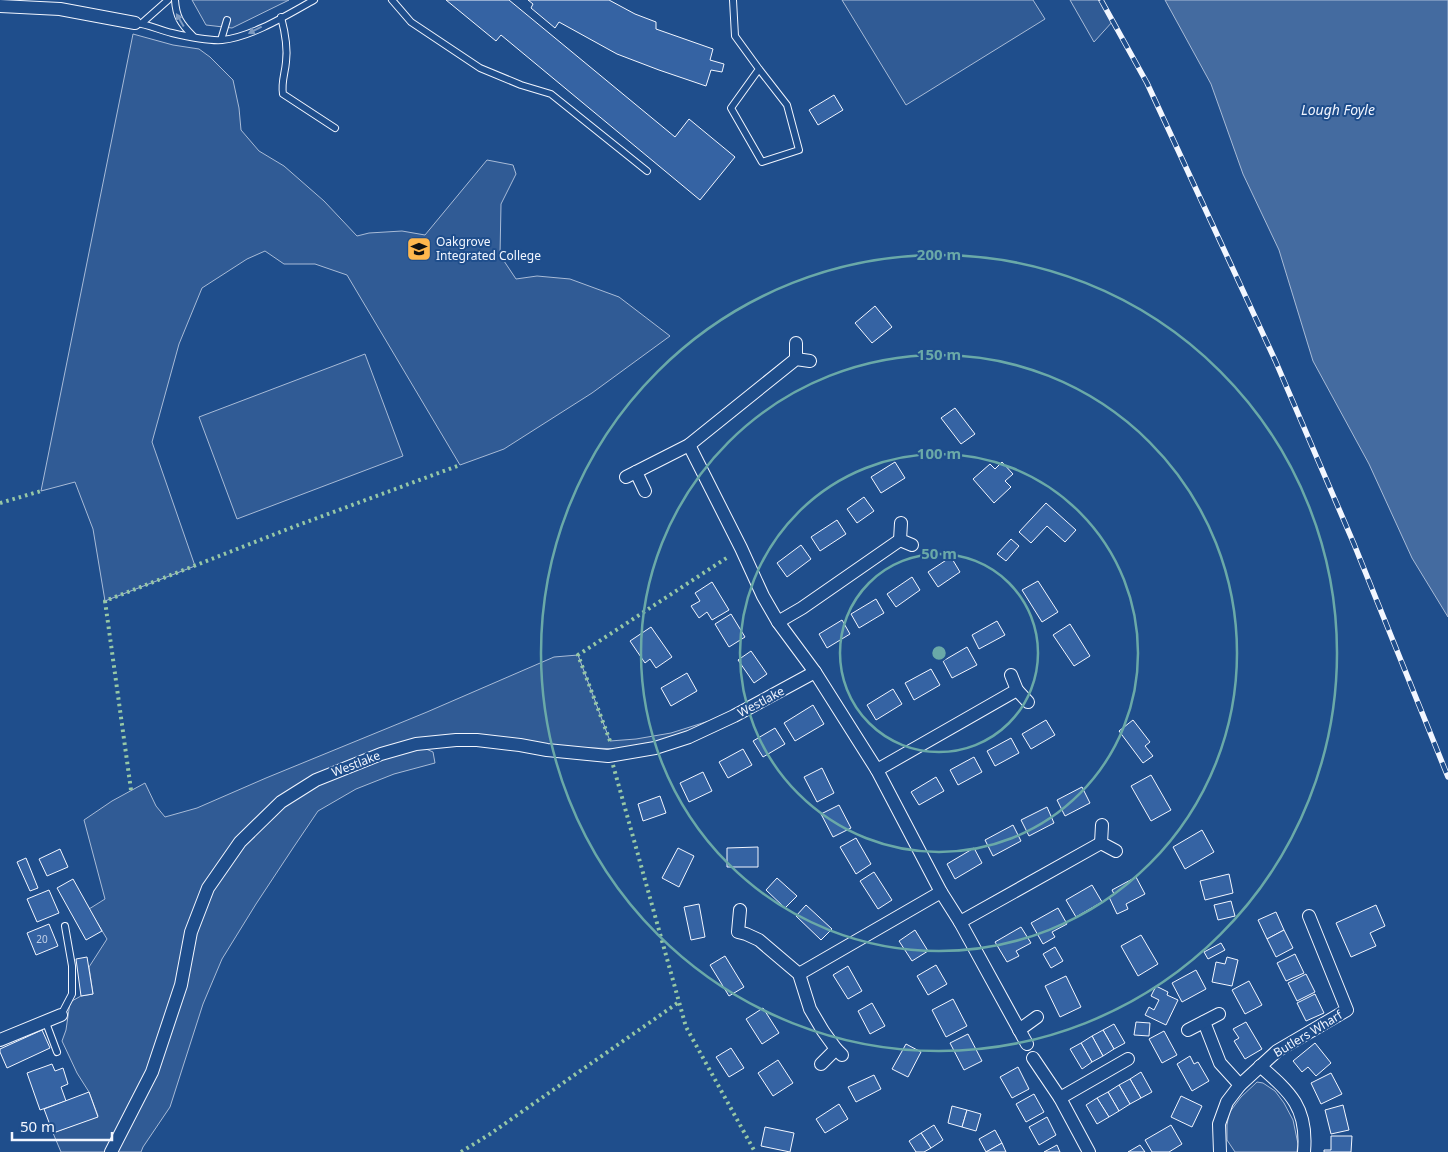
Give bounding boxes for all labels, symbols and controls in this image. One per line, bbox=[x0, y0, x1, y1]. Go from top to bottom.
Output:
one-way arrow bbox=[176, 14, 185, 27]
one-way arrow bbox=[248, 27, 262, 35]
water label: Lough Foyle bbox=[1301, 100, 1375, 119]
place label: Oakgrove Integrated College bbox=[436, 233, 541, 264]
school or university icon: Oakgrove Integrated College bbox=[406, 236, 432, 262]
text: 200 m bbox=[917, 244, 961, 264]
text: 150 m bbox=[917, 344, 961, 364]
text: 100 m bbox=[917, 443, 961, 463]
text: 50 m bbox=[921, 543, 957, 563]
centre of rings bbox=[930, 644, 948, 662]
street label: Westlake bbox=[734, 682, 787, 721]
street label: Westlake bbox=[329, 746, 383, 781]
house number: 20 bbox=[36, 932, 48, 946]
street label: Butlers Wharf bbox=[1270, 1006, 1346, 1061]
scale bar bbox=[12, 1110, 112, 1142]
text: 50 m bbox=[20, 1116, 55, 1136]

